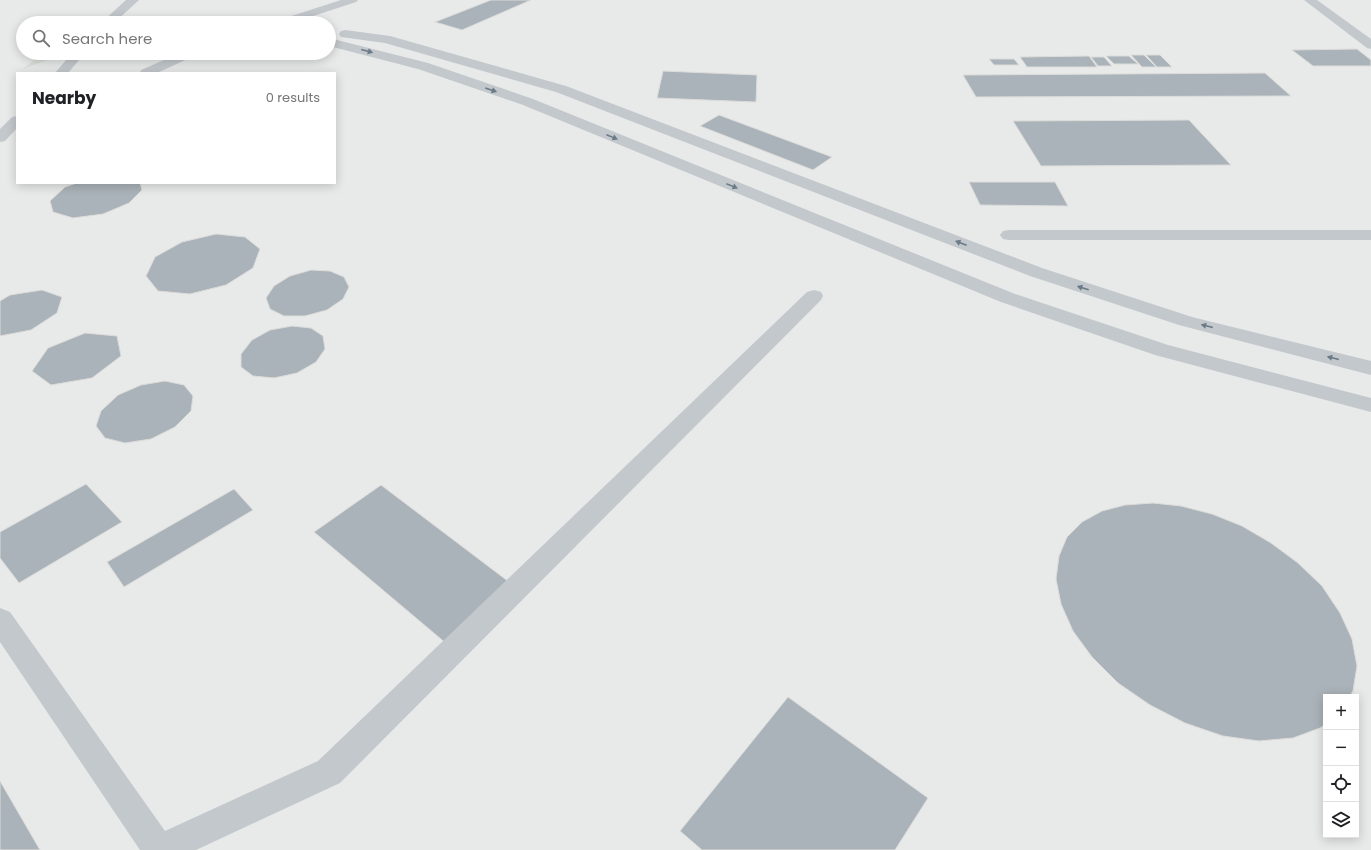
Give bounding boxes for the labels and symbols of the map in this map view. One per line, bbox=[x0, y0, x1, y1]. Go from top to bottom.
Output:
one-way arrow bbox=[361, 49, 373, 55]
one-way arrow bbox=[485, 87, 497, 93]
one-way arrow bbox=[606, 133, 618, 140]
one-way arrow bbox=[727, 183, 738, 189]
one-way arrow bbox=[954, 240, 966, 246]
one-way arrow bbox=[1077, 284, 1089, 290]
one-way arrow bbox=[1201, 323, 1213, 329]
one-way arrow bbox=[1327, 355, 1339, 361]

